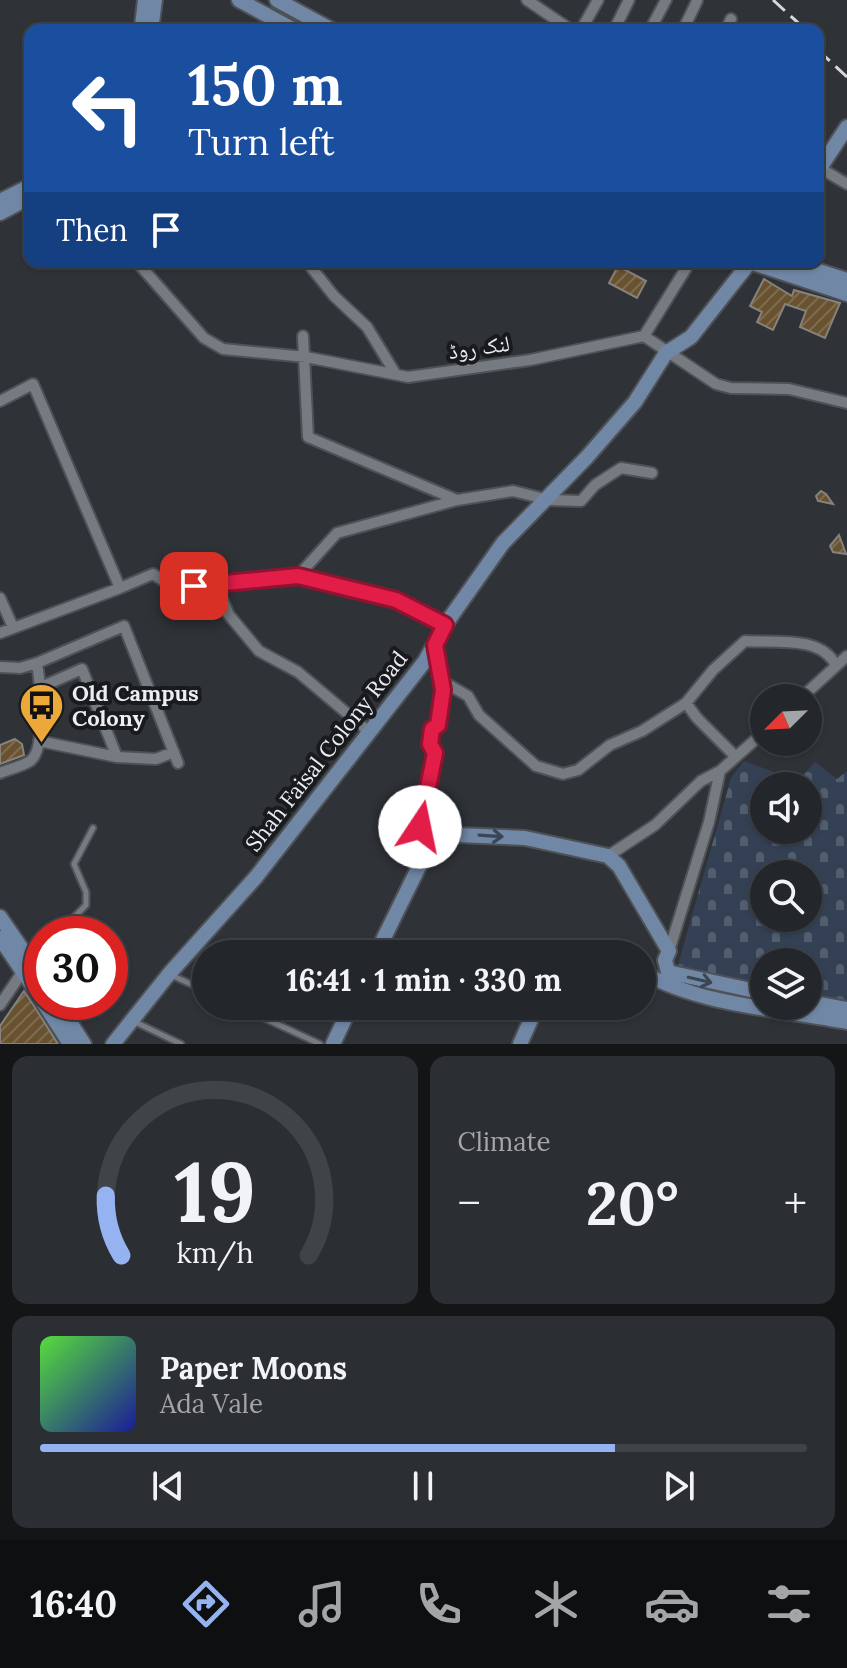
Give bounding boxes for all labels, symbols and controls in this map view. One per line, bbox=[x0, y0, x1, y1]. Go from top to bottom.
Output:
text: 150 m bbox=[188, 49, 343, 120]
icon: left bbox=[56, 56, 160, 160]
text: Turn left bbox=[188, 119, 335, 165]
icon: arrive bbox=[144, 208, 188, 252]
text: Then bbox=[56, 211, 128, 249]
street label: لنک روڈ bbox=[446, 329, 512, 365]
pin bbox=[160, 552, 228, 620]
icon: arrive bbox=[172, 564, 216, 608]
street label: Shah Faisal Colony Road bbox=[239, 645, 413, 857]
place label: Old Campus Colony bbox=[72, 679, 199, 732]
bus stop icon: Old Campus Colony bbox=[17, 682, 65, 745]
north arrow bbox=[750, 684, 822, 756]
map controls bbox=[750, 684, 822, 1020]
button: sound bbox=[750, 772, 822, 844]
position arrow bbox=[378, 785, 462, 869]
one-way arrow bbox=[477, 829, 504, 844]
button: search bbox=[750, 860, 822, 932]
speed limit sign: 30 bbox=[24, 916, 128, 1020]
button: layers bbox=[750, 948, 822, 1020]
text: 16:41 · 1 min · 330 m bbox=[286, 961, 562, 999]
one-way arrow bbox=[686, 973, 712, 988]
text: Climate bbox=[458, 1125, 551, 1158]
text: 19 bbox=[174, 1138, 256, 1245]
text: 20° bbox=[586, 1165, 679, 1241]
text: − bbox=[458, 1175, 481, 1231]
text: + bbox=[784, 1175, 807, 1231]
text: km/h bbox=[176, 1234, 253, 1271]
text: Paper Moons bbox=[160, 1349, 347, 1387]
text: Ada Vale bbox=[160, 1387, 263, 1420]
icon: previous bbox=[146, 1464, 190, 1508]
icon: pause bbox=[401, 1464, 445, 1508]
icon: next bbox=[657, 1464, 701, 1508]
icon: directions bbox=[178, 1576, 234, 1632]
icon: music bbox=[294, 1576, 350, 1632]
icon: phone bbox=[411, 1576, 467, 1632]
icon: climate bbox=[528, 1576, 584, 1632]
icon: car bbox=[644, 1576, 700, 1632]
icon: filters bbox=[761, 1576, 817, 1632]
text: 16:40 bbox=[30, 1581, 117, 1627]

